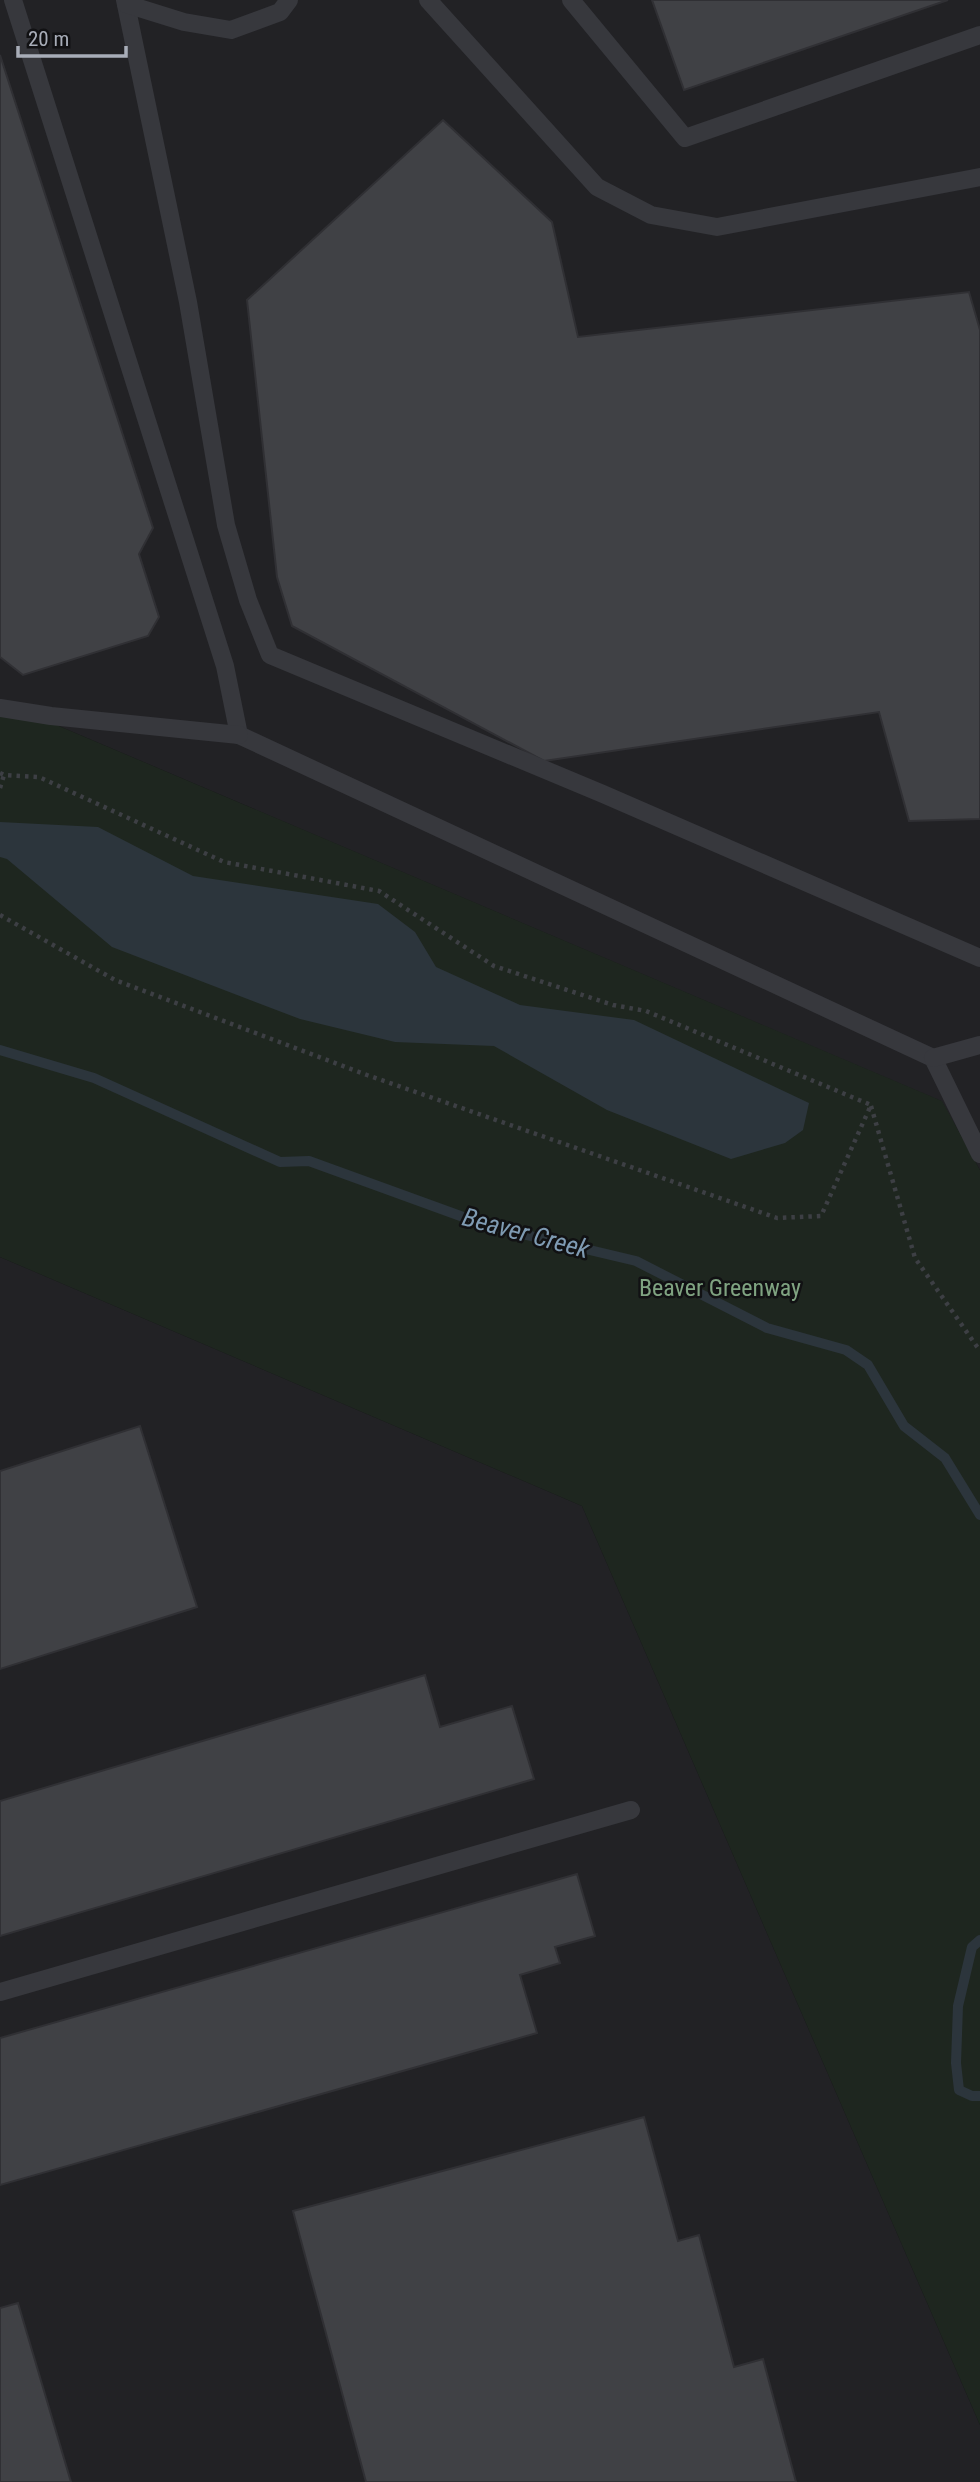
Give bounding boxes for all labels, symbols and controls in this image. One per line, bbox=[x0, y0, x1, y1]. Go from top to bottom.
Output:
scale bar bbox=[18, 14, 126, 58]
text: 20 m bbox=[28, 27, 69, 51]
water label: Beaver Creek bbox=[459, 1202, 593, 1265]
park label: Beaver Greenway bbox=[639, 1274, 801, 1302]

